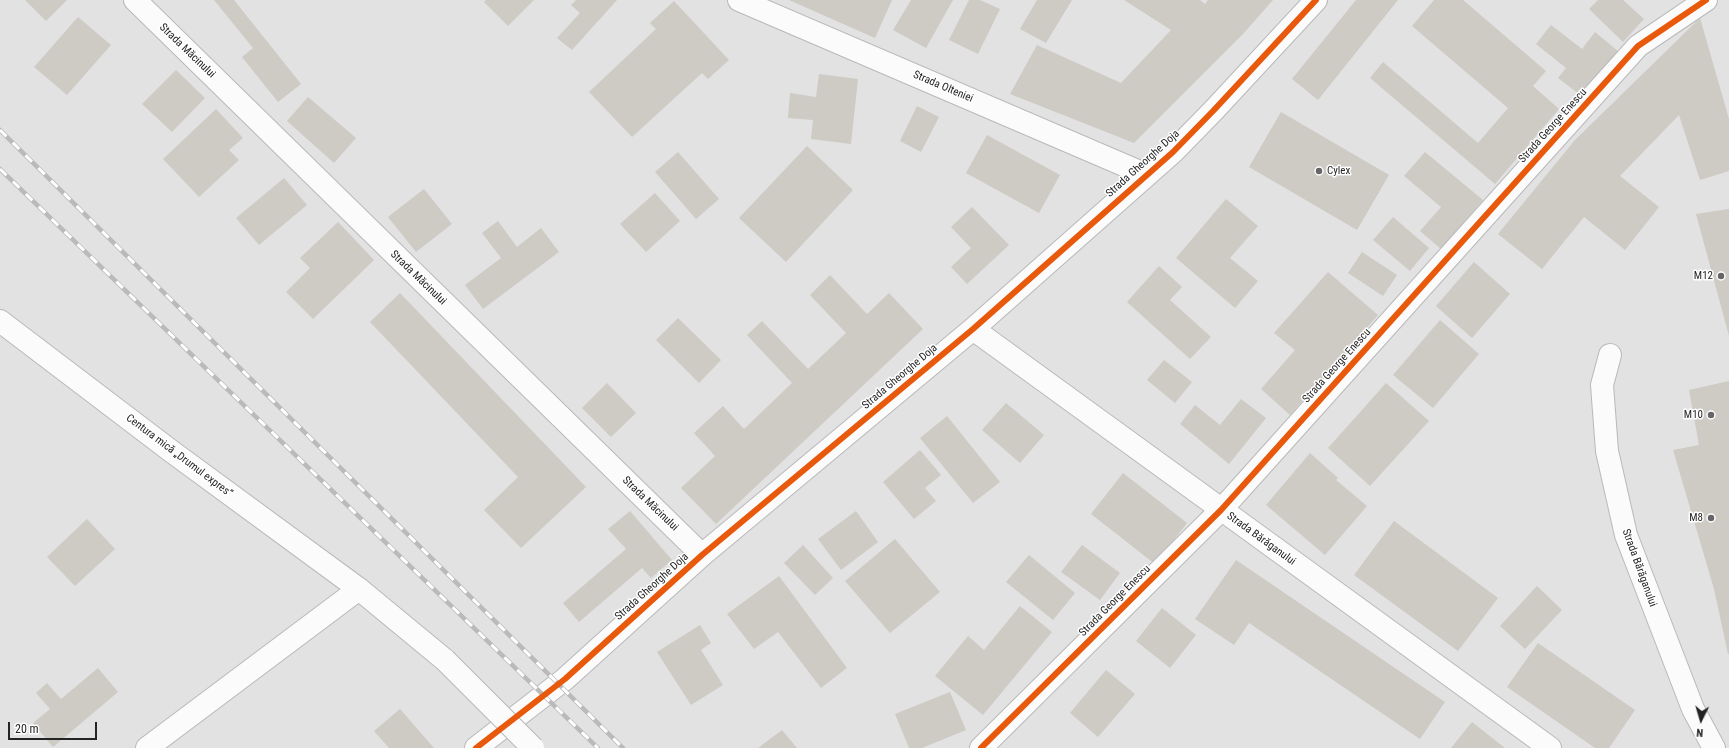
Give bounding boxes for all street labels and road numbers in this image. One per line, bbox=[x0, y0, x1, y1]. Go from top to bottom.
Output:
street label: Strada Măcinului bbox=[156, 21, 218, 81]
street label: Strada Olteniei bbox=[911, 68, 975, 106]
street label: Strada George Enescu bbox=[1516, 86, 1590, 166]
street label: Strada Gheorghe Doja bbox=[1104, 128, 1182, 200]
street label: Strada Măcinului bbox=[387, 248, 449, 308]
street label: Strada George Enescu bbox=[1300, 326, 1374, 406]
street label: Strada Gheorghe Doja bbox=[860, 342, 940, 412]
street label: Centura mică „Drumul expres” bbox=[123, 412, 235, 500]
street label: Strada Măcinului bbox=[619, 474, 681, 534]
street label: Strada Bărăganului bbox=[1224, 510, 1298, 568]
street label: Strada Bărăganului bbox=[1619, 527, 1659, 609]
street label: Strada Gheorghe Doja bbox=[613, 551, 691, 623]
street label: Strada George Enescu bbox=[1077, 563, 1153, 639]

